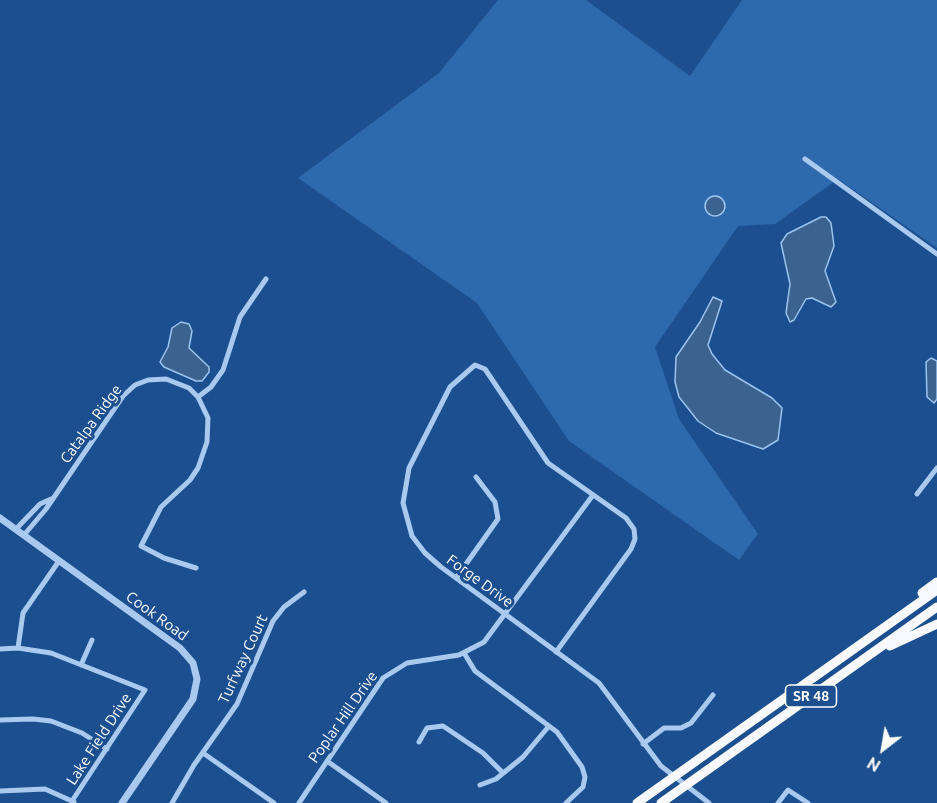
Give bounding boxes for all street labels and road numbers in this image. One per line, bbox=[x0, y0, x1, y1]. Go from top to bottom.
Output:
street label: Catalpa Ridge bbox=[56, 381, 126, 467]
street label: Forge Drive bbox=[443, 551, 517, 611]
street label: Cook Road bbox=[122, 587, 192, 645]
street label: Turfway Court bbox=[215, 612, 271, 706]
street label: Poplar Hill Drive bbox=[305, 668, 381, 766]
road number: SR 48 bbox=[786, 685, 836, 707]
street label: Lake Field Drive bbox=[63, 690, 135, 788]

